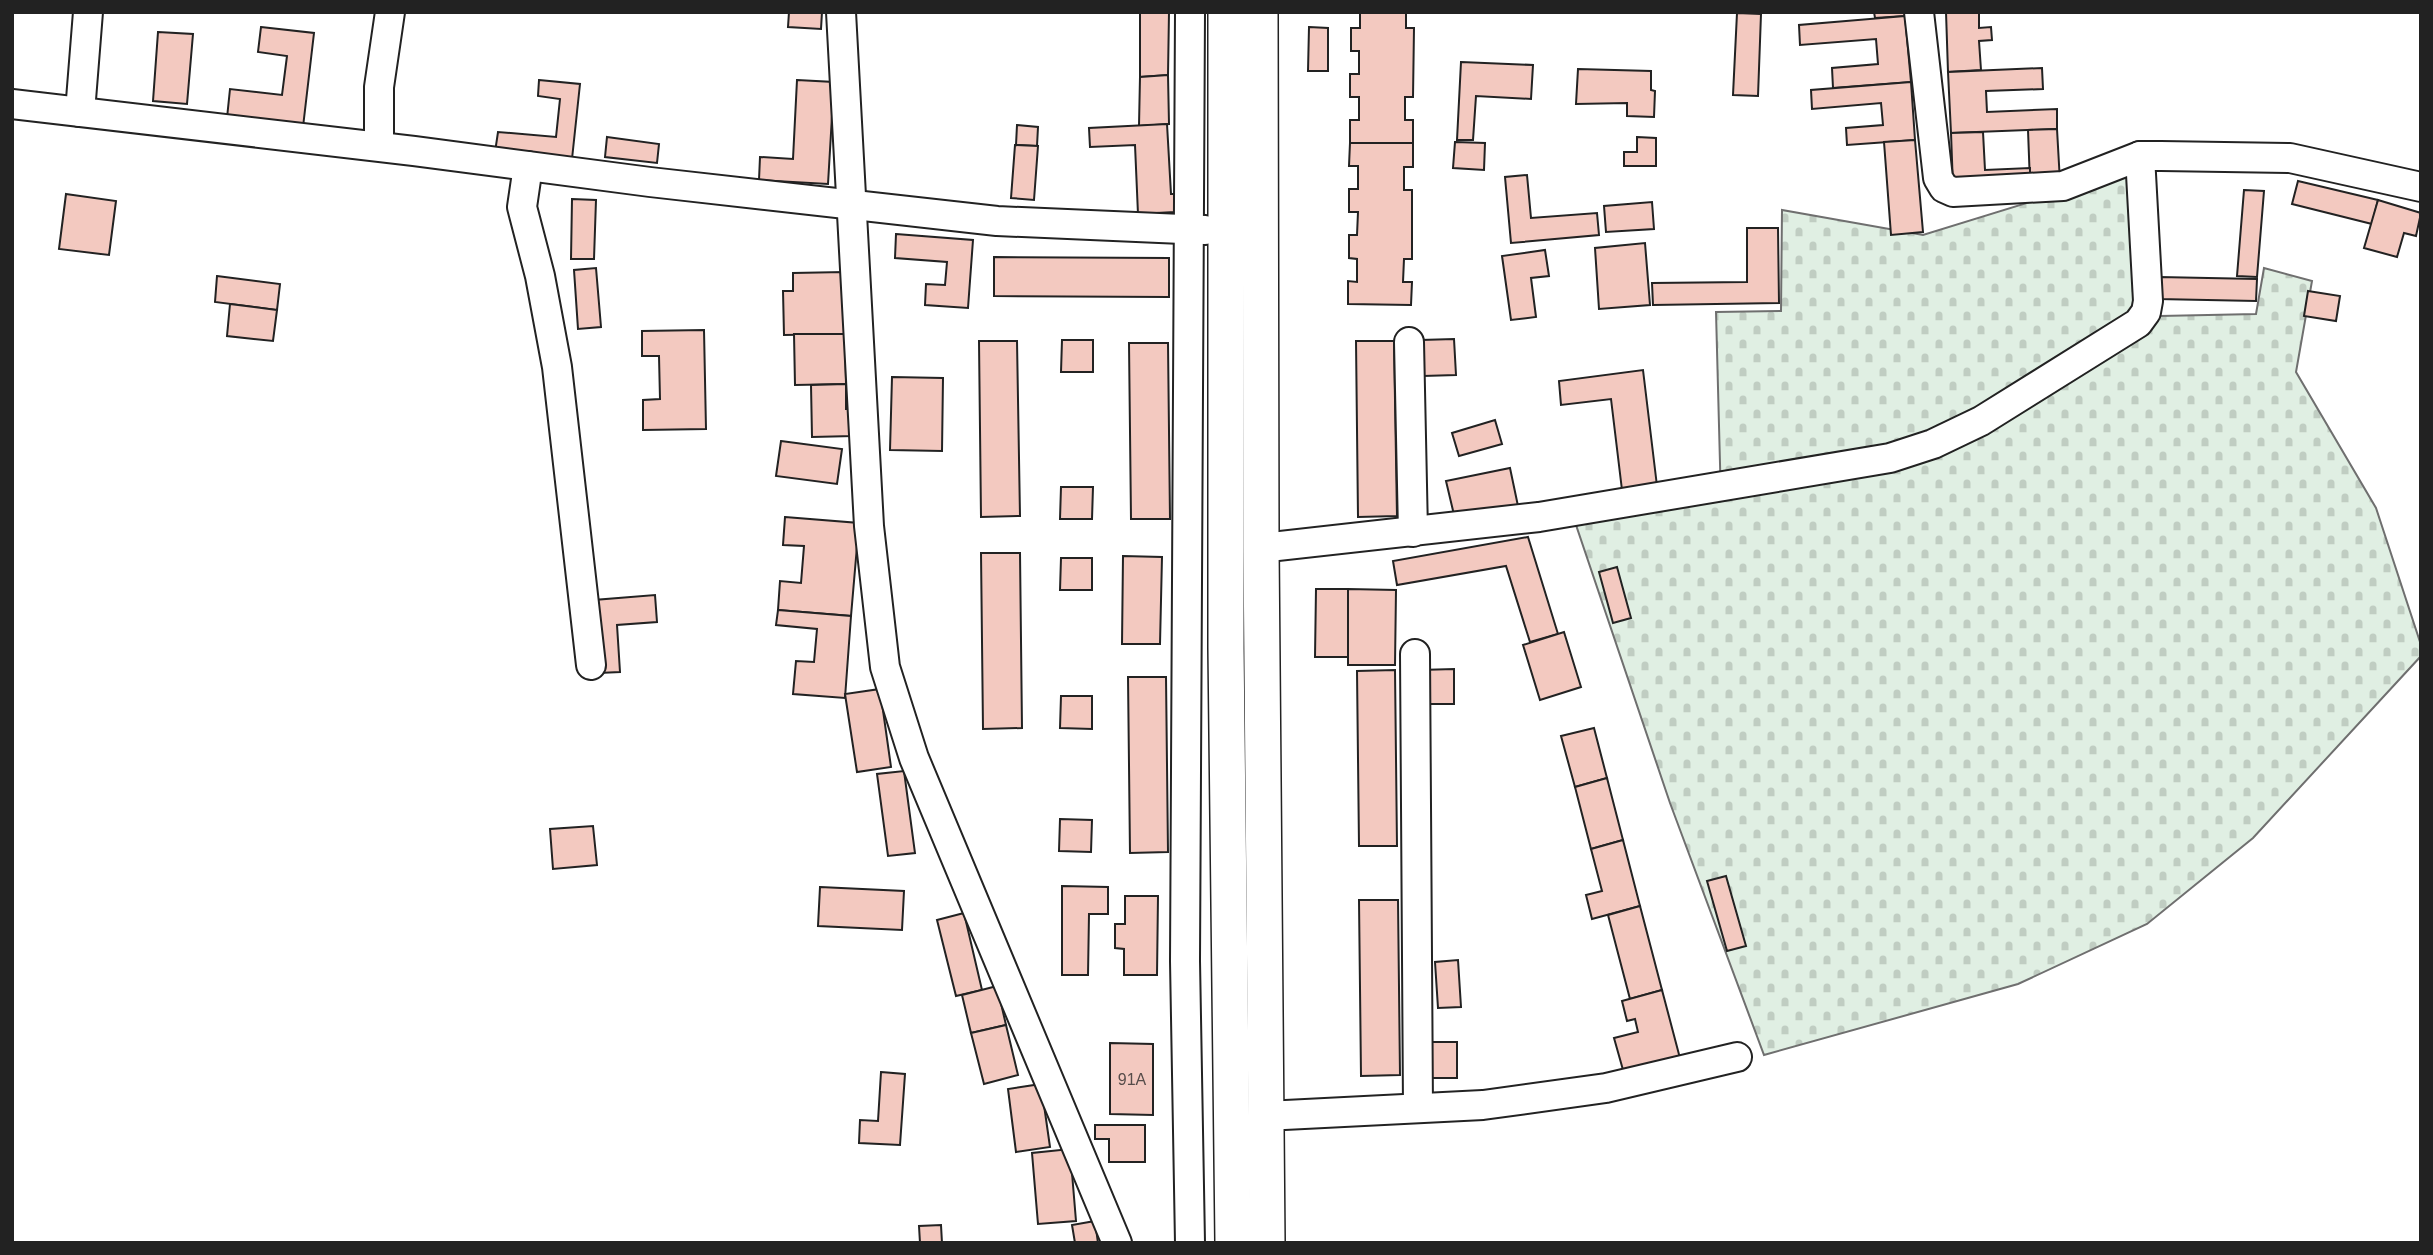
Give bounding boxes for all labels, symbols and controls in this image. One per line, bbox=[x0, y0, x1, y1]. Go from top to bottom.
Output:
house number: 91А bbox=[1118, 1071, 1147, 1088]

